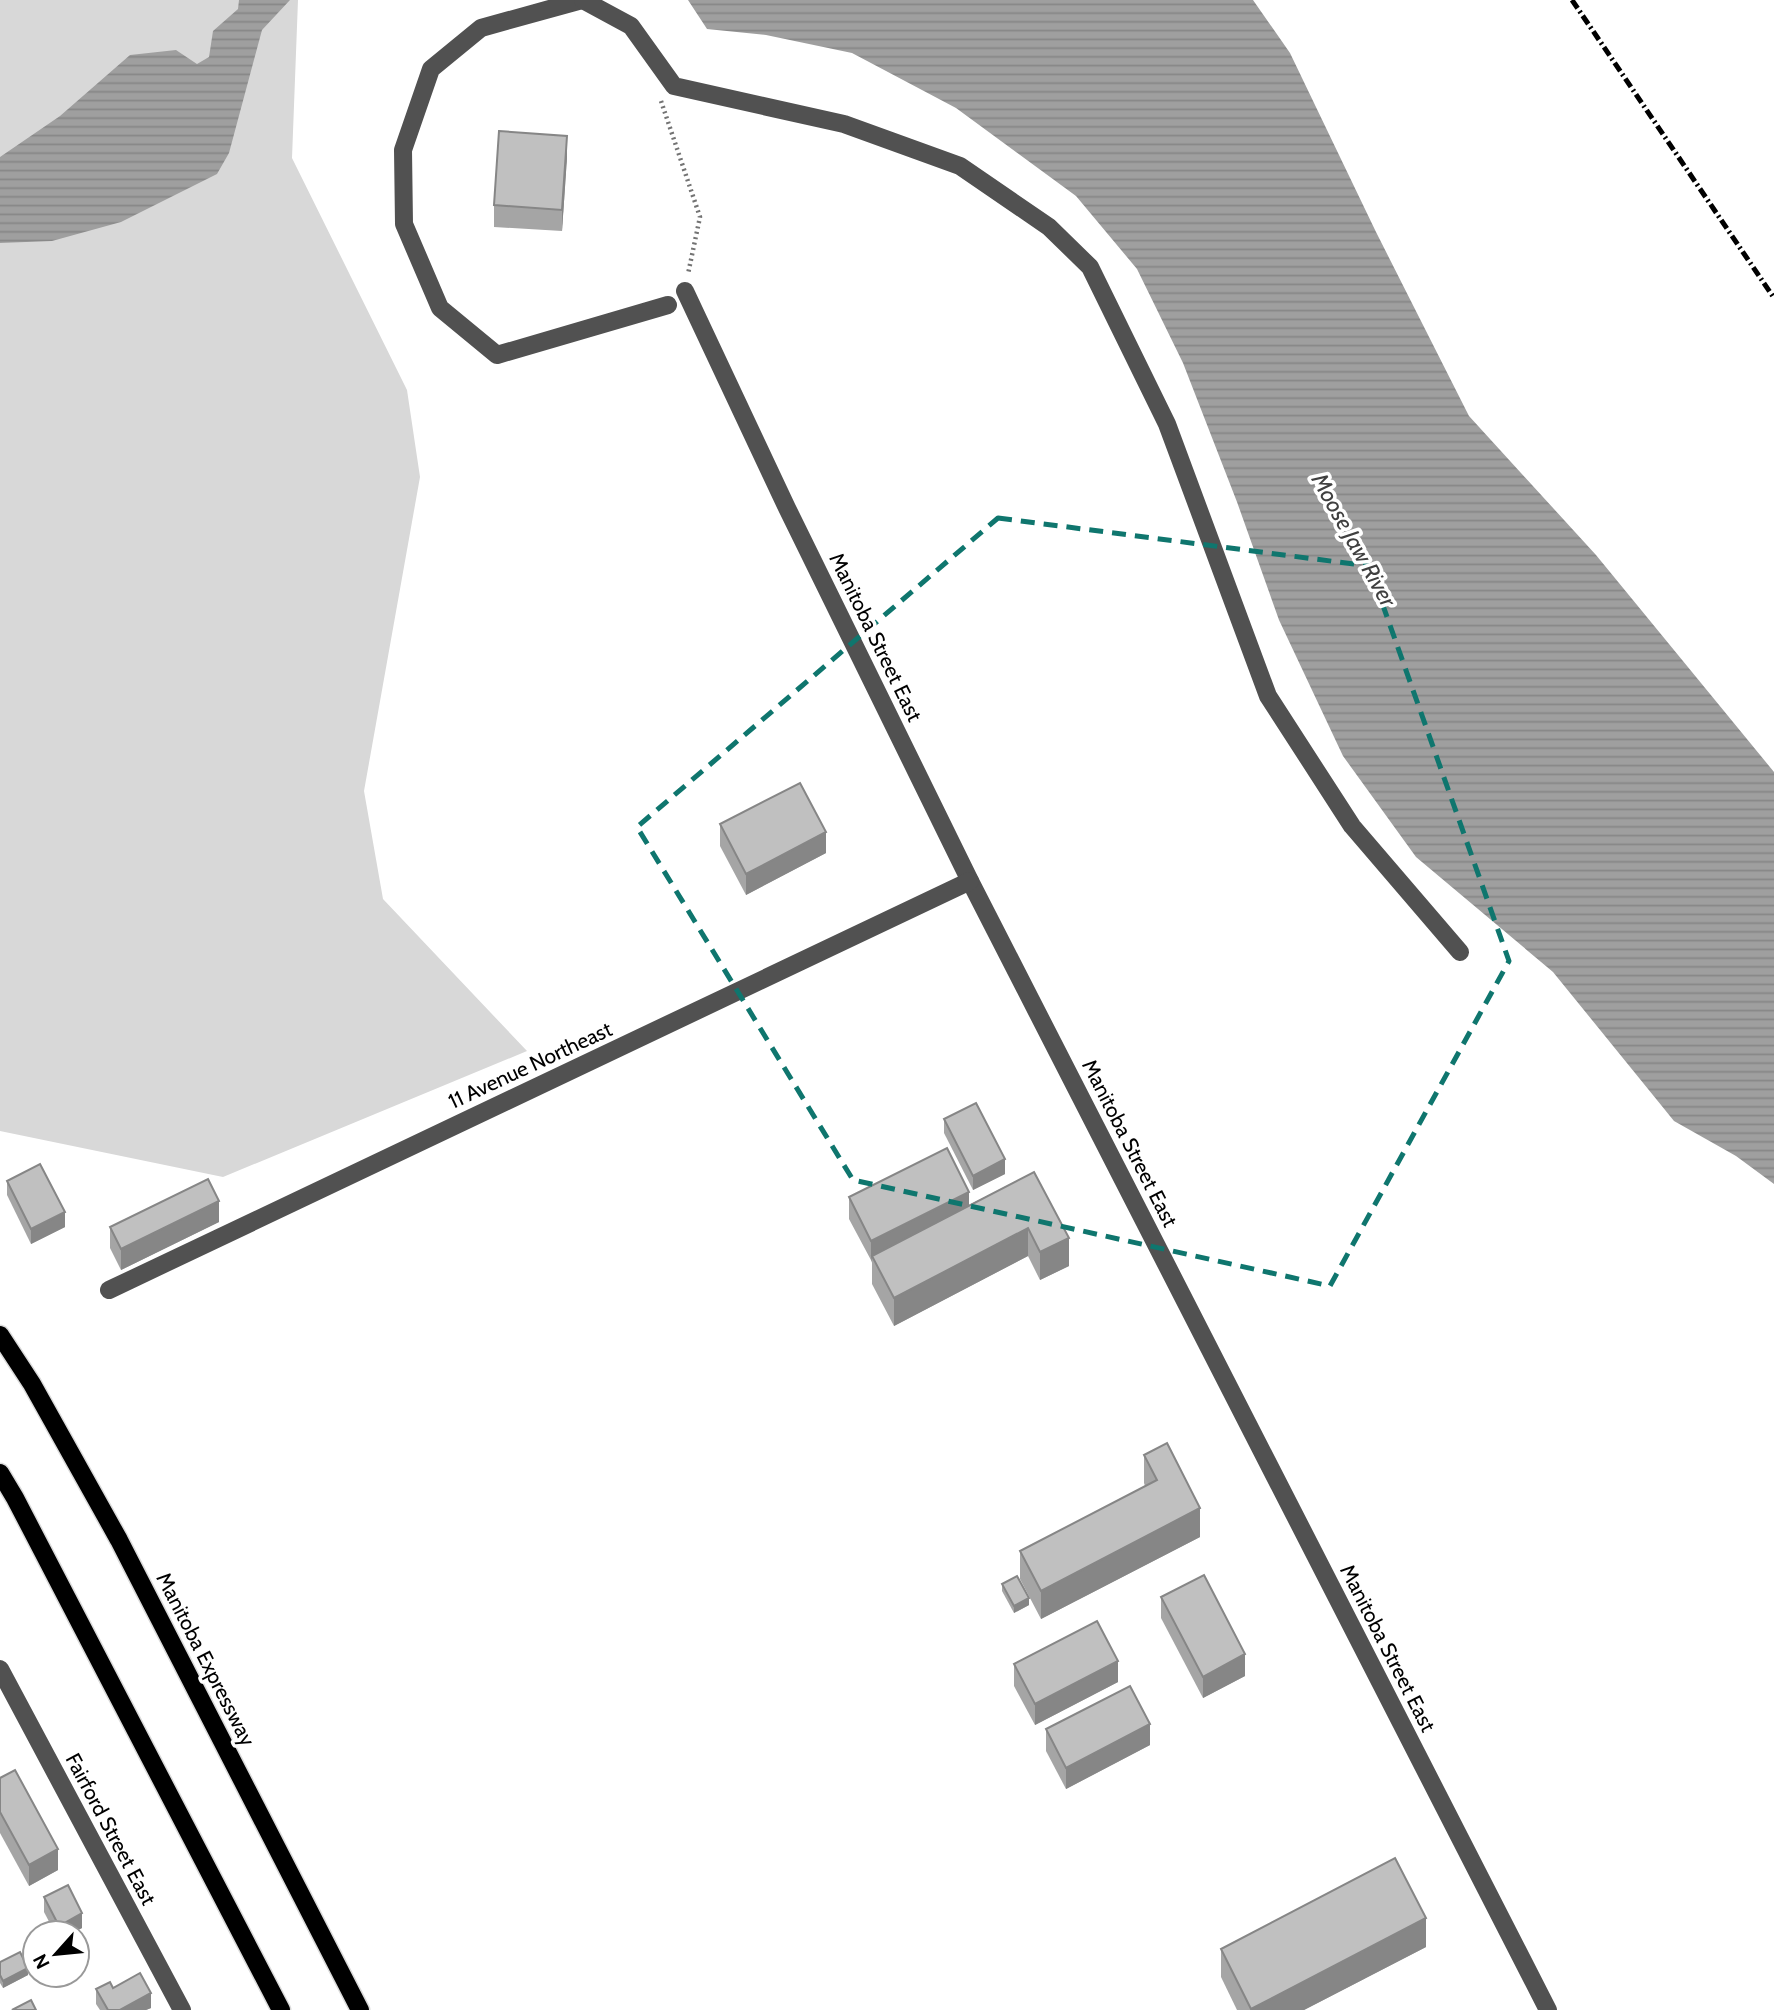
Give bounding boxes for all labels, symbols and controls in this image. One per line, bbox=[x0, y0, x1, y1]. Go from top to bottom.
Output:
water label: Moose Jaw River bbox=[1305, 468, 1403, 612]
street label: Manitoba Street East bbox=[824, 549, 928, 725]
street label: 11 Avenue Northeast bbox=[444, 1016, 616, 1114]
street label: Manitoba Street East bbox=[1077, 1055, 1183, 1231]
street label: Manitoba Street East bbox=[1335, 1560, 1441, 1736]
street label: Manitoba Expressway bbox=[151, 1568, 261, 1750]
street label: Fairford Street East bbox=[60, 1749, 162, 1909]
north arrow bbox=[21, 1919, 91, 1989]
text: N bbox=[28, 1950, 55, 1973]

